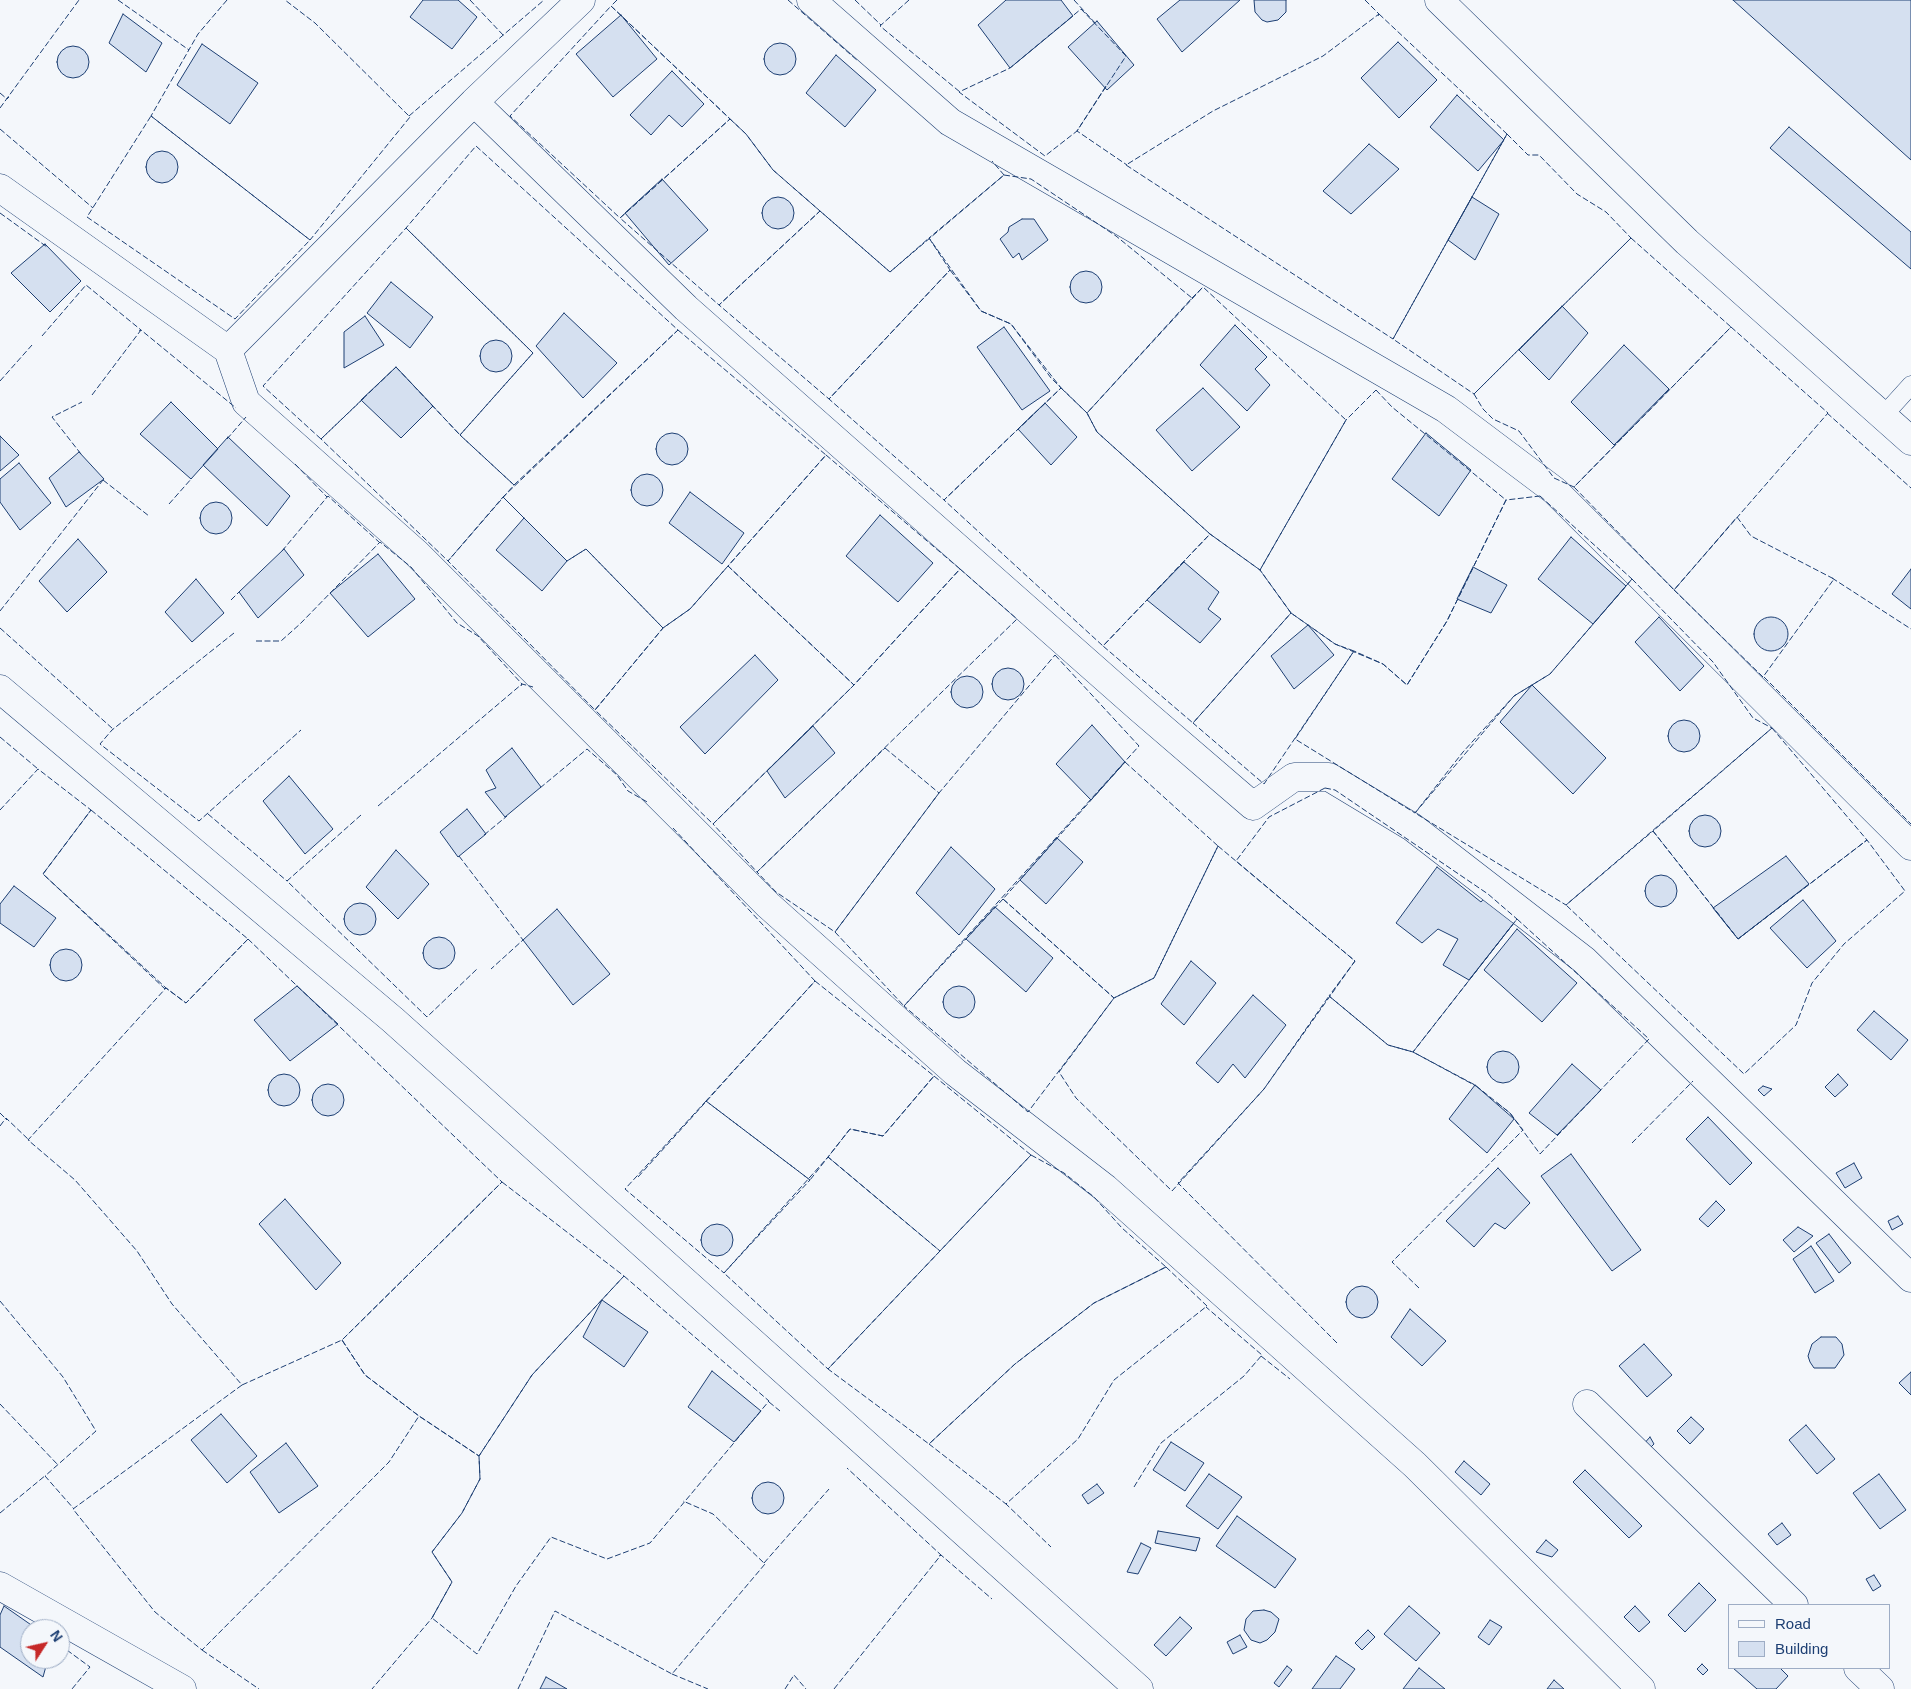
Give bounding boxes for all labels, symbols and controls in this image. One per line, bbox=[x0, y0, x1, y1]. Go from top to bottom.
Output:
legend bbox=[1728, 1604, 1891, 1669]
text: Road bbox=[1775, 1615, 1811, 1632]
north arrow bbox=[20, 1619, 70, 1669]
text: N bbox=[47, 1627, 66, 1645]
text: Building bbox=[1775, 1640, 1828, 1657]

